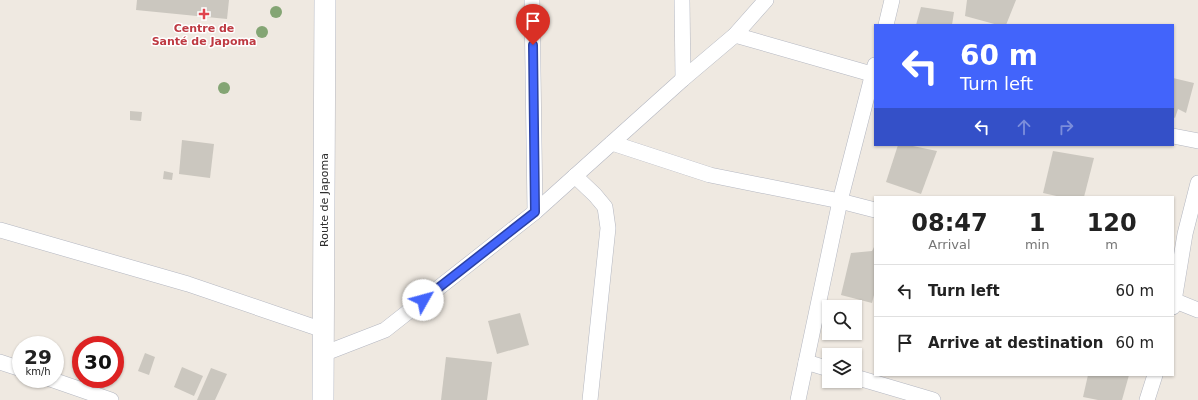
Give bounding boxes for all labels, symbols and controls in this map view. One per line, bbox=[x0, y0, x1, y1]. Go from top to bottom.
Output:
pin bbox=[516, 4, 550, 45]
marker: Centre de Santé de Japoma bbox=[198, 8, 210, 20]
icon: arrive bbox=[522, 10, 544, 32]
place label: Centre de Santé de Japoma bbox=[152, 22, 256, 48]
text: 60 m bbox=[960, 39, 1038, 72]
icon: left bbox=[894, 40, 946, 92]
text: Turn left bbox=[960, 73, 1033, 94]
icon: left bbox=[971, 116, 993, 138]
icon: ahead bbox=[1013, 116, 1035, 138]
icon: right bbox=[1055, 116, 1077, 138]
street label: Route de Japoma bbox=[318, 153, 331, 247]
text: 08:47 bbox=[911, 209, 988, 237]
text: 1 bbox=[1029, 209, 1045, 237]
text: 120 bbox=[1087, 209, 1137, 237]
text: Arrival bbox=[928, 237, 971, 252]
text: min bbox=[1025, 237, 1049, 252]
text: m bbox=[1105, 237, 1118, 252]
position arrow bbox=[402, 279, 444, 321]
icon: left bbox=[894, 280, 916, 302]
text: Turn left bbox=[928, 282, 1000, 300]
text: 60 m bbox=[1116, 282, 1154, 300]
map controls bbox=[822, 300, 862, 388]
button: search bbox=[822, 300, 862, 340]
icon: arrive bbox=[894, 332, 916, 354]
text: Arrive at destination bbox=[928, 334, 1103, 352]
text: 60 m bbox=[1116, 334, 1154, 352]
speed limit sign: 30 bbox=[72, 336, 124, 388]
text: 29 bbox=[24, 345, 52, 369]
button: layers bbox=[822, 348, 862, 388]
text: km/h bbox=[25, 366, 51, 377]

